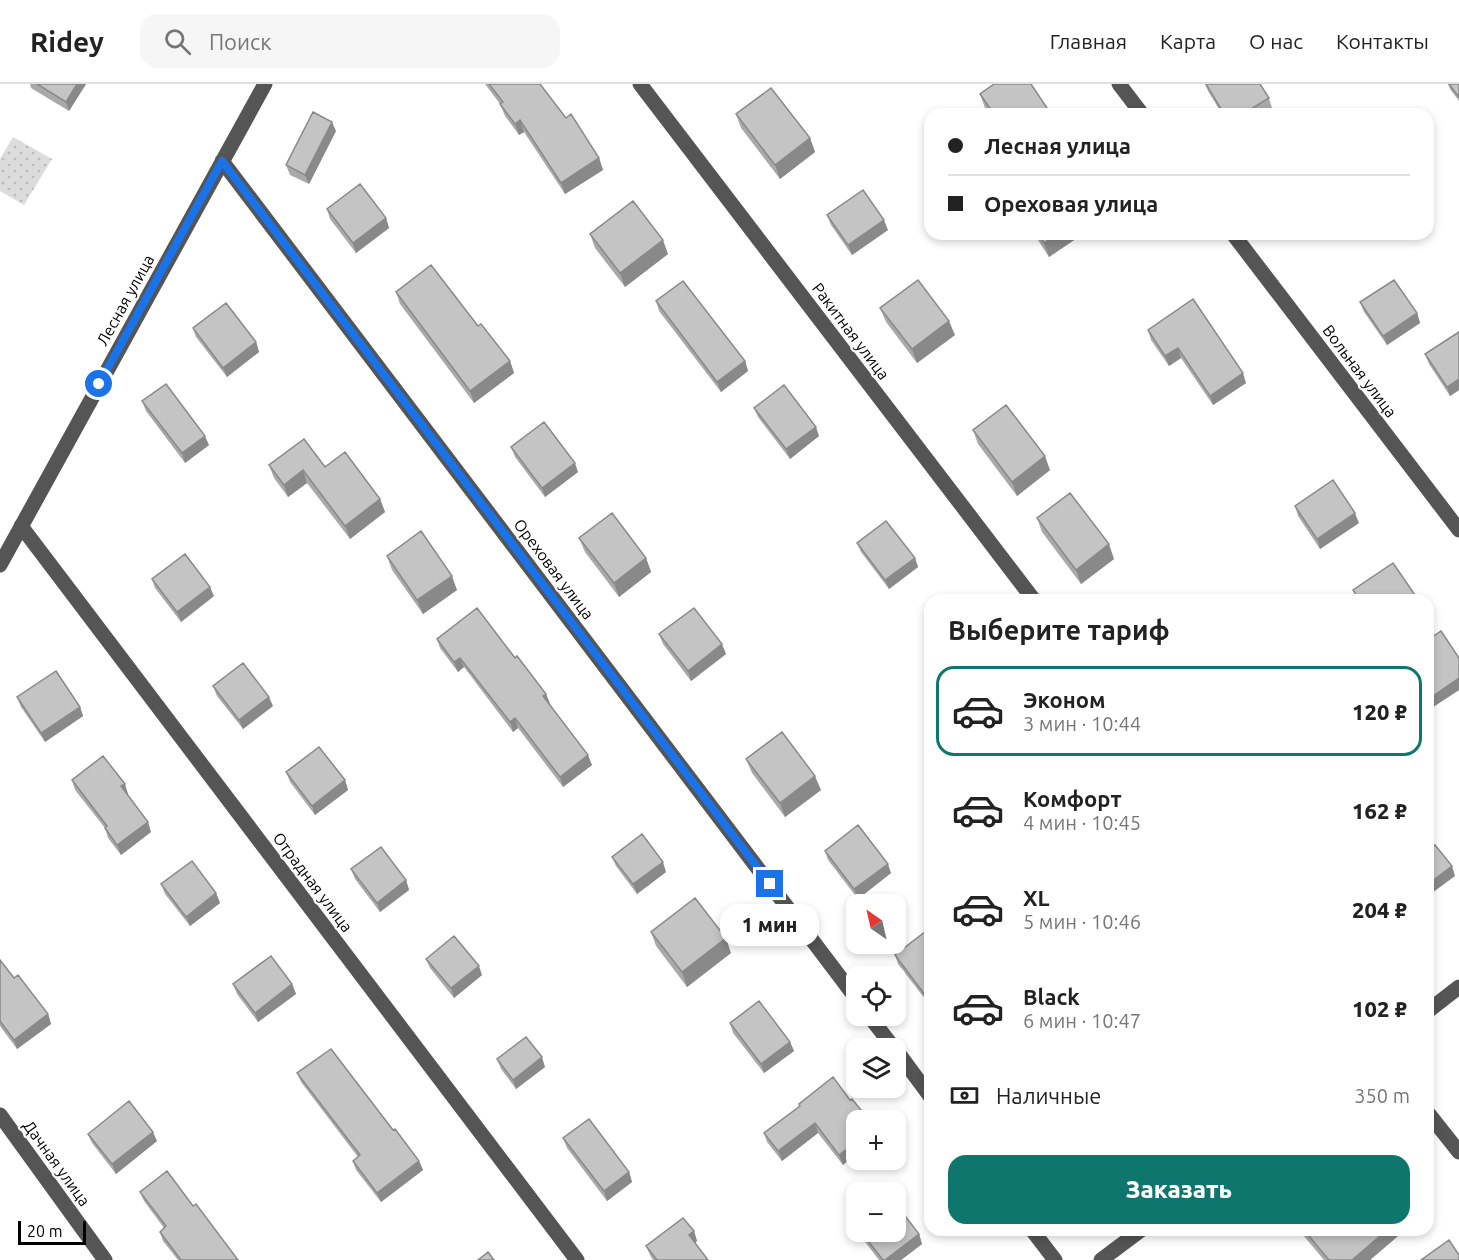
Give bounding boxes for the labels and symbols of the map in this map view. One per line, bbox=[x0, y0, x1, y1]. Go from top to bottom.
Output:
street label: Лесная улица bbox=[93, 251, 157, 349]
street label: Ракитная улица bbox=[809, 279, 893, 383]
street label: Вольная улица bbox=[1319, 321, 1401, 421]
route start bbox=[85, 370, 112, 397]
street label: Ореховая улица bbox=[510, 515, 598, 623]
street label: Отрадная улица bbox=[270, 829, 356, 935]
route end bbox=[756, 870, 783, 897]
north arrow bbox=[846, 894, 906, 954]
callout: 1 мин bbox=[720, 905, 820, 947]
street label: Дачная улица bbox=[20, 1117, 94, 1209]
scale bar bbox=[18, 1218, 86, 1246]

